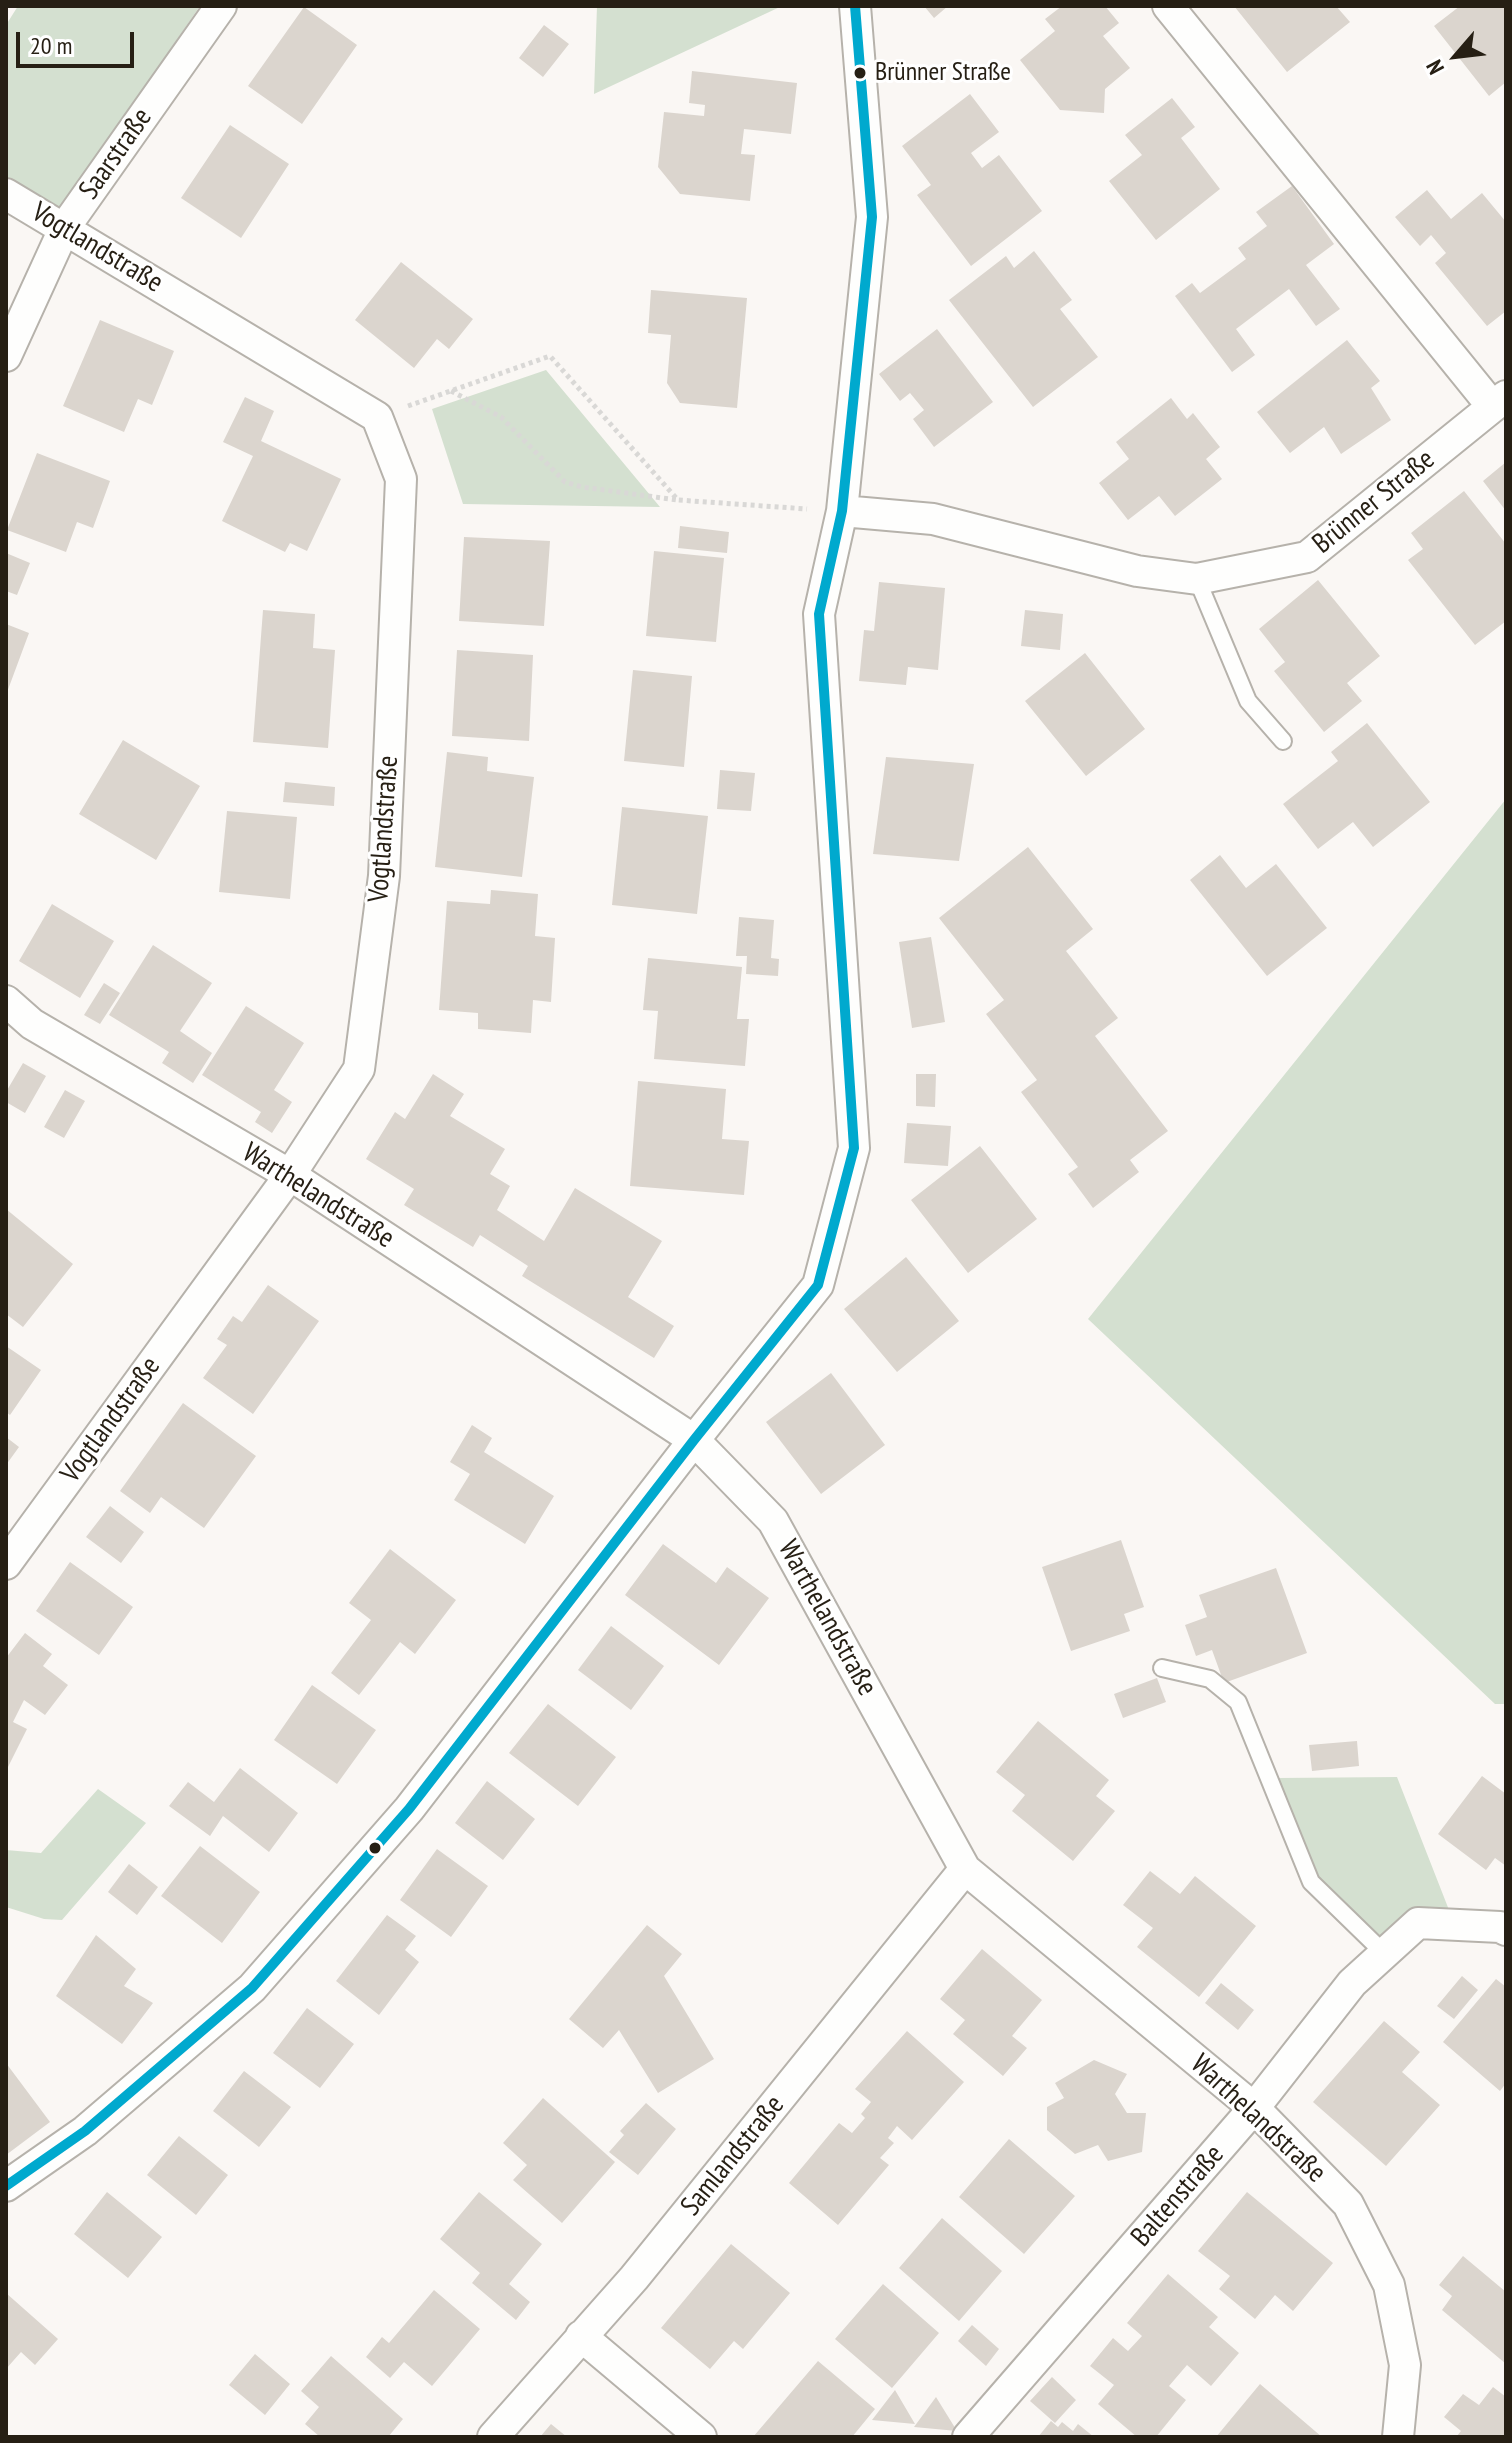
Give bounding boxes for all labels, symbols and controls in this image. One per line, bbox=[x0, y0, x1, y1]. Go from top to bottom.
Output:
scale bar bbox=[20, 16, 138, 66]
north arrow bbox=[1416, 16, 1496, 96]
text: 20 m bbox=[30, 30, 72, 61]
text: N bbox=[1420, 55, 1450, 79]
place label: Brünner Straße bbox=[875, 57, 1011, 89]
marker: Brünner Straße bbox=[852, 65, 868, 81]
street label: Saarstraße bbox=[73, 102, 159, 206]
street label: Vogtlandstraße bbox=[25, 196, 169, 300]
street label: Brünner Straße bbox=[1306, 443, 1442, 561]
street label: Vogtlandstraße bbox=[362, 755, 406, 903]
street label: Warthelandstraße bbox=[236, 1136, 400, 1256]
street label: Vogtlandstraße bbox=[54, 1351, 168, 1489]
street label: Warthelandstraße bbox=[771, 1534, 883, 1702]
unlabelled marker bbox=[367, 1840, 383, 1856]
street label: Warthelandstraße bbox=[1184, 2048, 1332, 2190]
street label: Samlandstraße bbox=[674, 2089, 792, 2223]
street label: Baltenstraße bbox=[1125, 2138, 1231, 2254]

